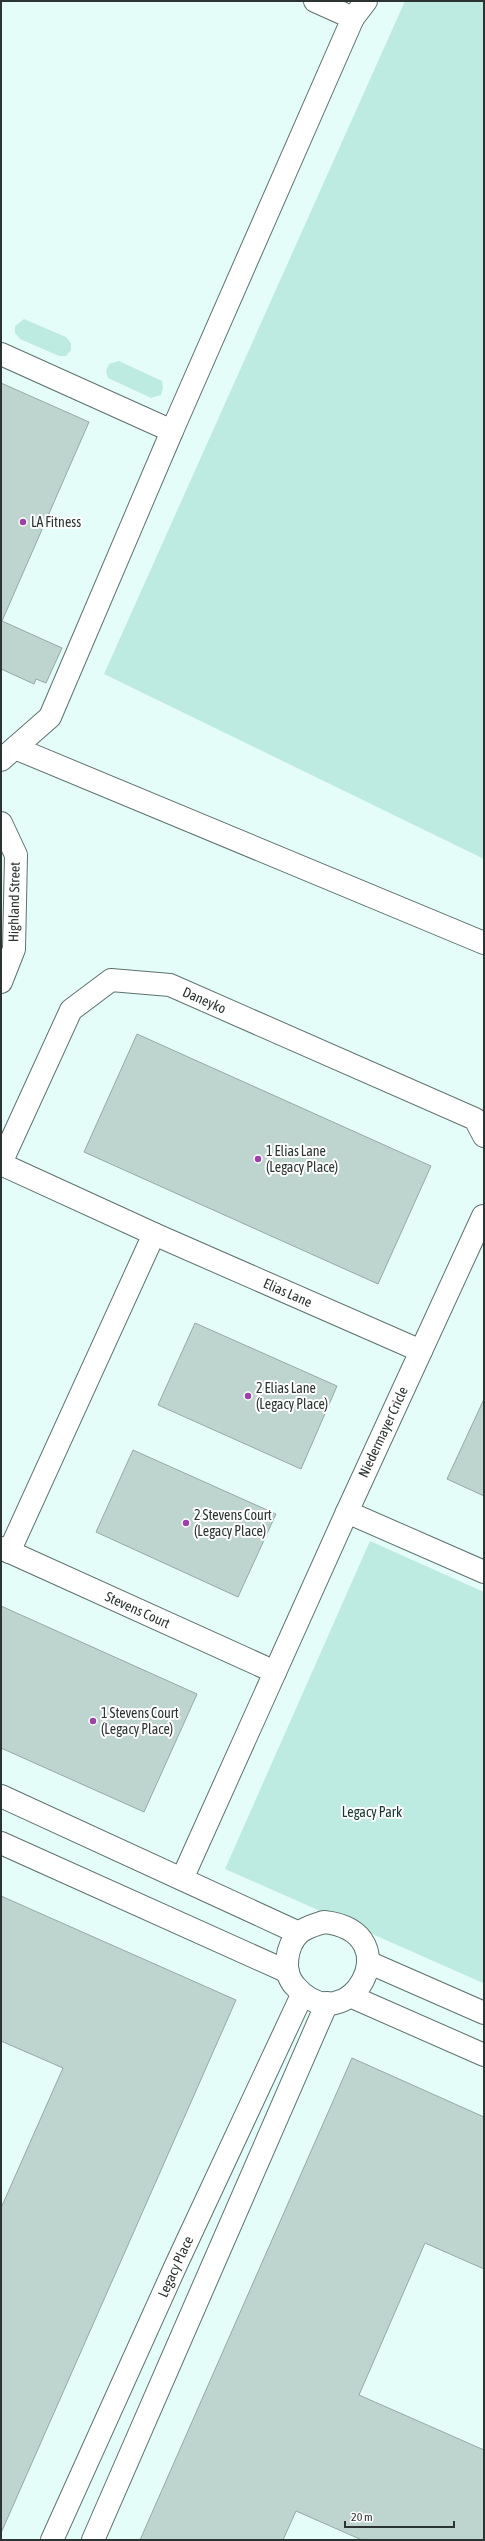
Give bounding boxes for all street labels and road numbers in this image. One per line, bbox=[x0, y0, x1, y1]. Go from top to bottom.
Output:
street label: Highland Street bbox=[5, 862, 23, 942]
street label: Daneyko bbox=[180, 984, 228, 1017]
street label: Elias Lane bbox=[261, 1275, 314, 1310]
street label: Niedermayer Cricle bbox=[355, 1384, 411, 1480]
street label: Stevens Court bbox=[103, 1588, 173, 1631]
street label: Legacy Place bbox=[155, 2233, 196, 2300]

